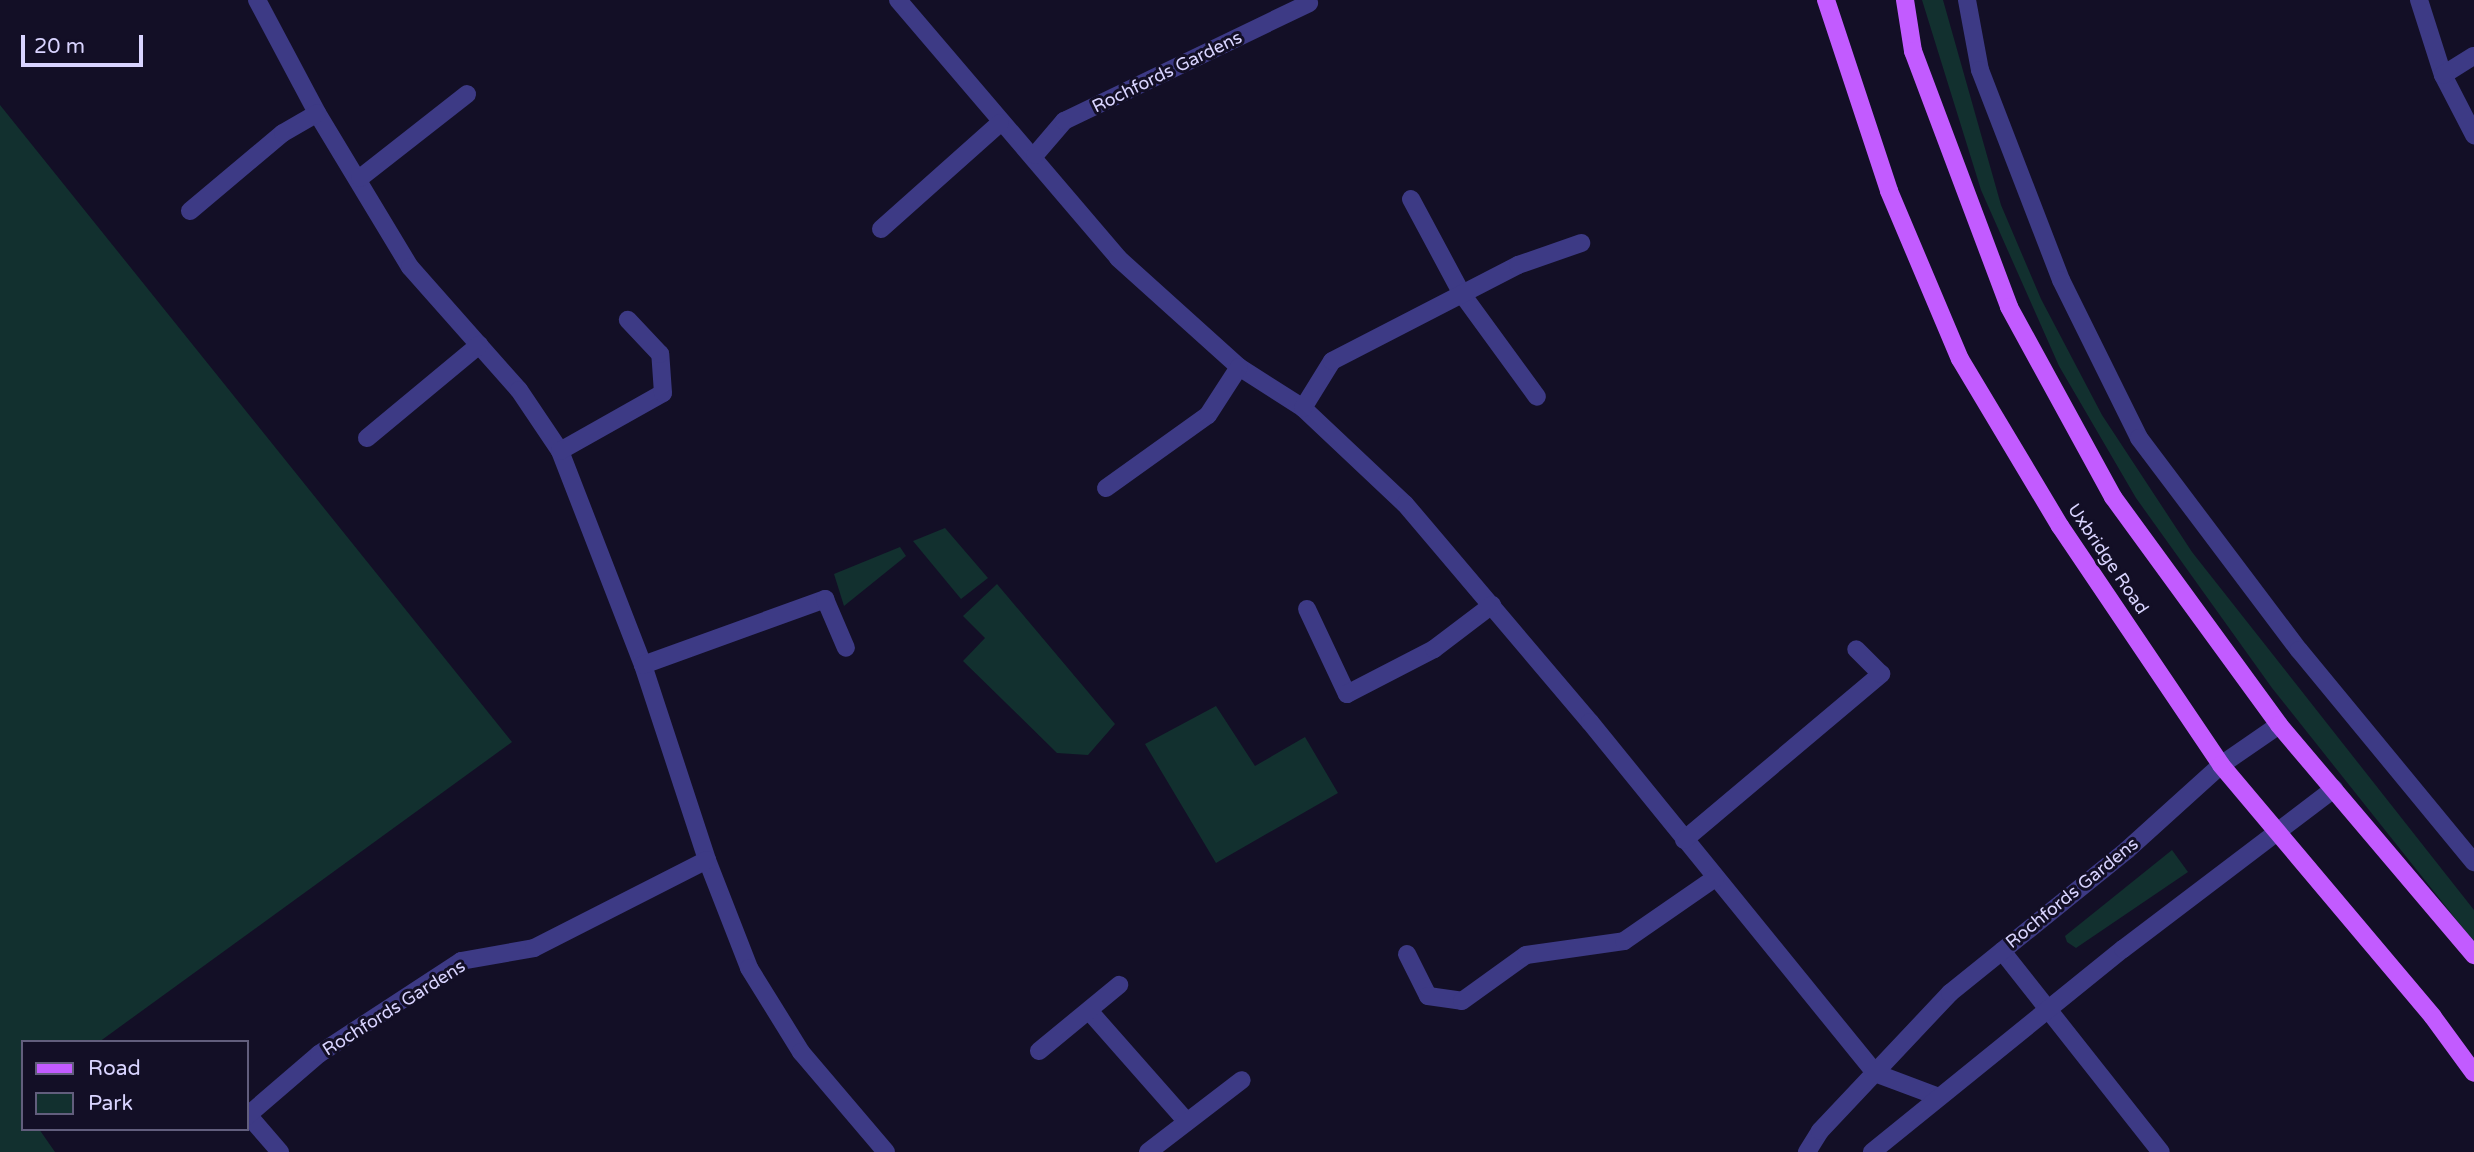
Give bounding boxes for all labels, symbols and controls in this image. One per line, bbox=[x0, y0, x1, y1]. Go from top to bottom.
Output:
scale bar bbox=[24, 21, 147, 65]
street label: Rochfords Gardens bbox=[1088, 26, 1246, 118]
text: 20 m bbox=[34, 34, 85, 59]
street label: Uxbridge Road bbox=[2063, 500, 2153, 618]
street label: Rochfords Gardens bbox=[2001, 833, 2143, 953]
street label: Rochfords Gardens bbox=[319, 955, 469, 1061]
legend bbox=[21, 1040, 248, 1131]
text: Road bbox=[88, 1056, 141, 1081]
text: Park bbox=[88, 1091, 133, 1116]

